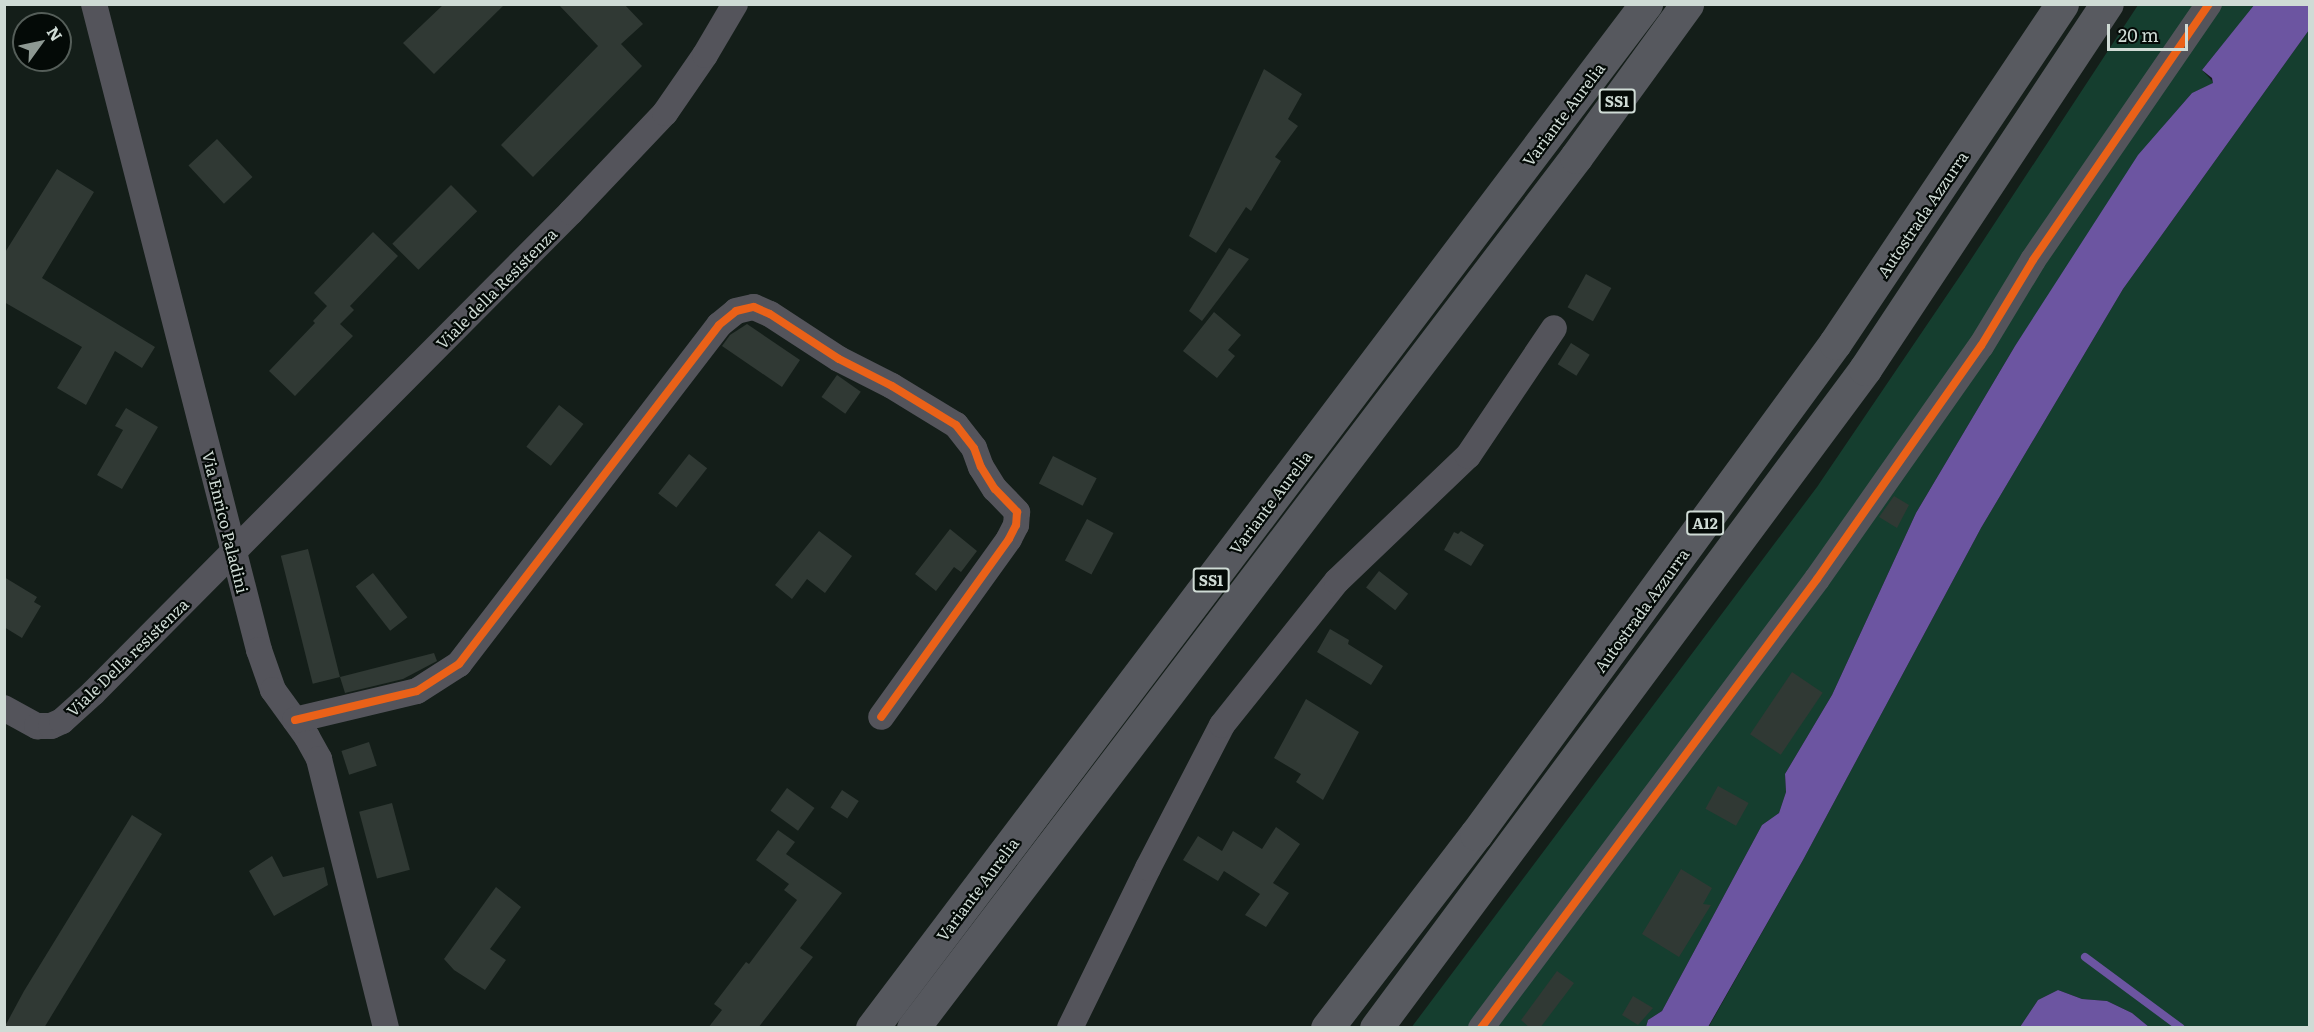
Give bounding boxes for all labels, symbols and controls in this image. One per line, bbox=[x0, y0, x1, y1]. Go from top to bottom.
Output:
north arrow bbox=[12, 12, 72, 72]
scale bar bbox=[2110, 12, 2191, 50]
text: N bbox=[42, 21, 69, 45]
text: 20 m bbox=[2118, 21, 2159, 48]
street label: Variante Aurelia bbox=[1518, 58, 1608, 170]
road number: SS1 bbox=[1598, 89, 1636, 113]
street label: Autostrada Azzurra bbox=[1873, 147, 1971, 281]
street label: Viale della Resistenza bbox=[432, 224, 560, 352]
street label: Variante Aurelia bbox=[1225, 446, 1315, 558]
street label: Via Enrico Paladini bbox=[199, 449, 253, 595]
road number: A12 bbox=[1686, 511, 1724, 535]
street label: Autostrada Azzurra bbox=[1590, 544, 1692, 676]
road number: SS1 bbox=[1192, 568, 1230, 592]
street label: Viale Della resistenza bbox=[62, 594, 192, 720]
street label: Variante Aurelia bbox=[932, 833, 1022, 945]

